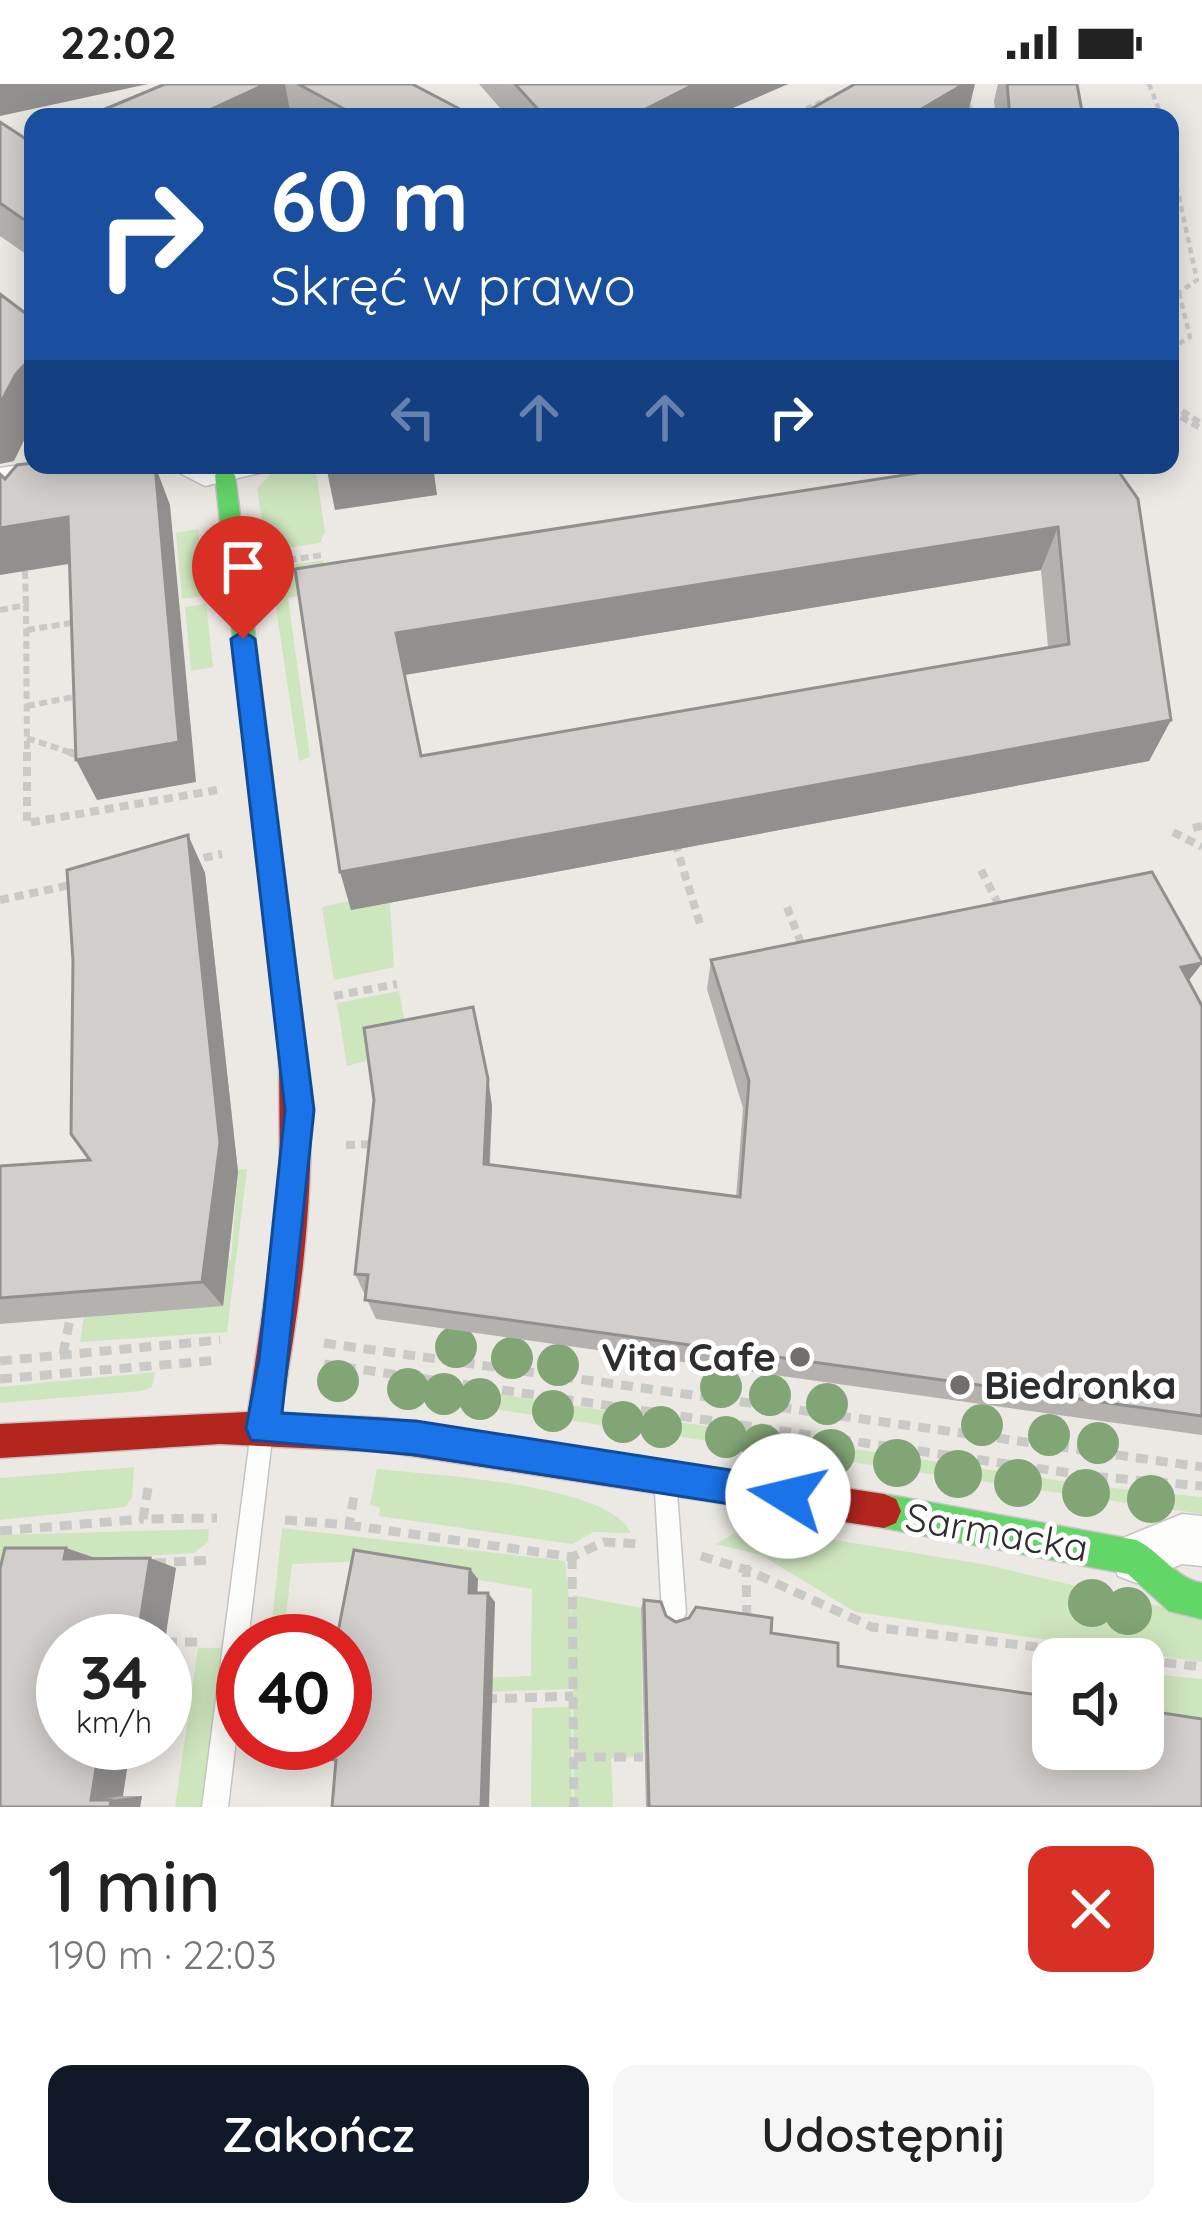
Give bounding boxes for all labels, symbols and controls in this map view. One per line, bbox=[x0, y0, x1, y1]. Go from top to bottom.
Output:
text: 22:02 bbox=[60, 14, 177, 70]
text: 60 m bbox=[270, 147, 469, 252]
icon: right bbox=[72, 156, 228, 312]
text: Skręć w prawo bbox=[270, 251, 636, 319]
icon: left bbox=[380, 384, 446, 450]
icon: ahead bbox=[506, 384, 572, 450]
icon: ahead bbox=[632, 384, 698, 450]
icon: right bbox=[758, 384, 824, 450]
pin bbox=[192, 516, 294, 639]
icon: arrive bbox=[210, 534, 276, 600]
place label: Vita Cafe bbox=[601, 1332, 776, 1381]
marker: Vita Cafe bbox=[787, 1344, 813, 1370]
place label: Biedronka bbox=[984, 1360, 1176, 1409]
marker: Biedronka bbox=[947, 1372, 973, 1398]
position arrow bbox=[725, 1433, 851, 1559]
street label: Sarmacka bbox=[902, 1491, 1092, 1572]
speed limit sign: 40 bbox=[216, 1614, 372, 1770]
map controls bbox=[1032, 1638, 1164, 1770]
button: sound bbox=[1032, 1638, 1164, 1770]
text: 34 bbox=[80, 1639, 148, 1714]
text: km/h bbox=[76, 1703, 152, 1741]
text: 1 min bbox=[48, 1840, 221, 1930]
button: close bbox=[1028, 1846, 1154, 1972]
text: 190 m · 22:03 bbox=[48, 1930, 277, 1979]
button: Zakończ bbox=[48, 2065, 589, 2203]
button: Udostępnij bbox=[613, 2065, 1154, 2203]

